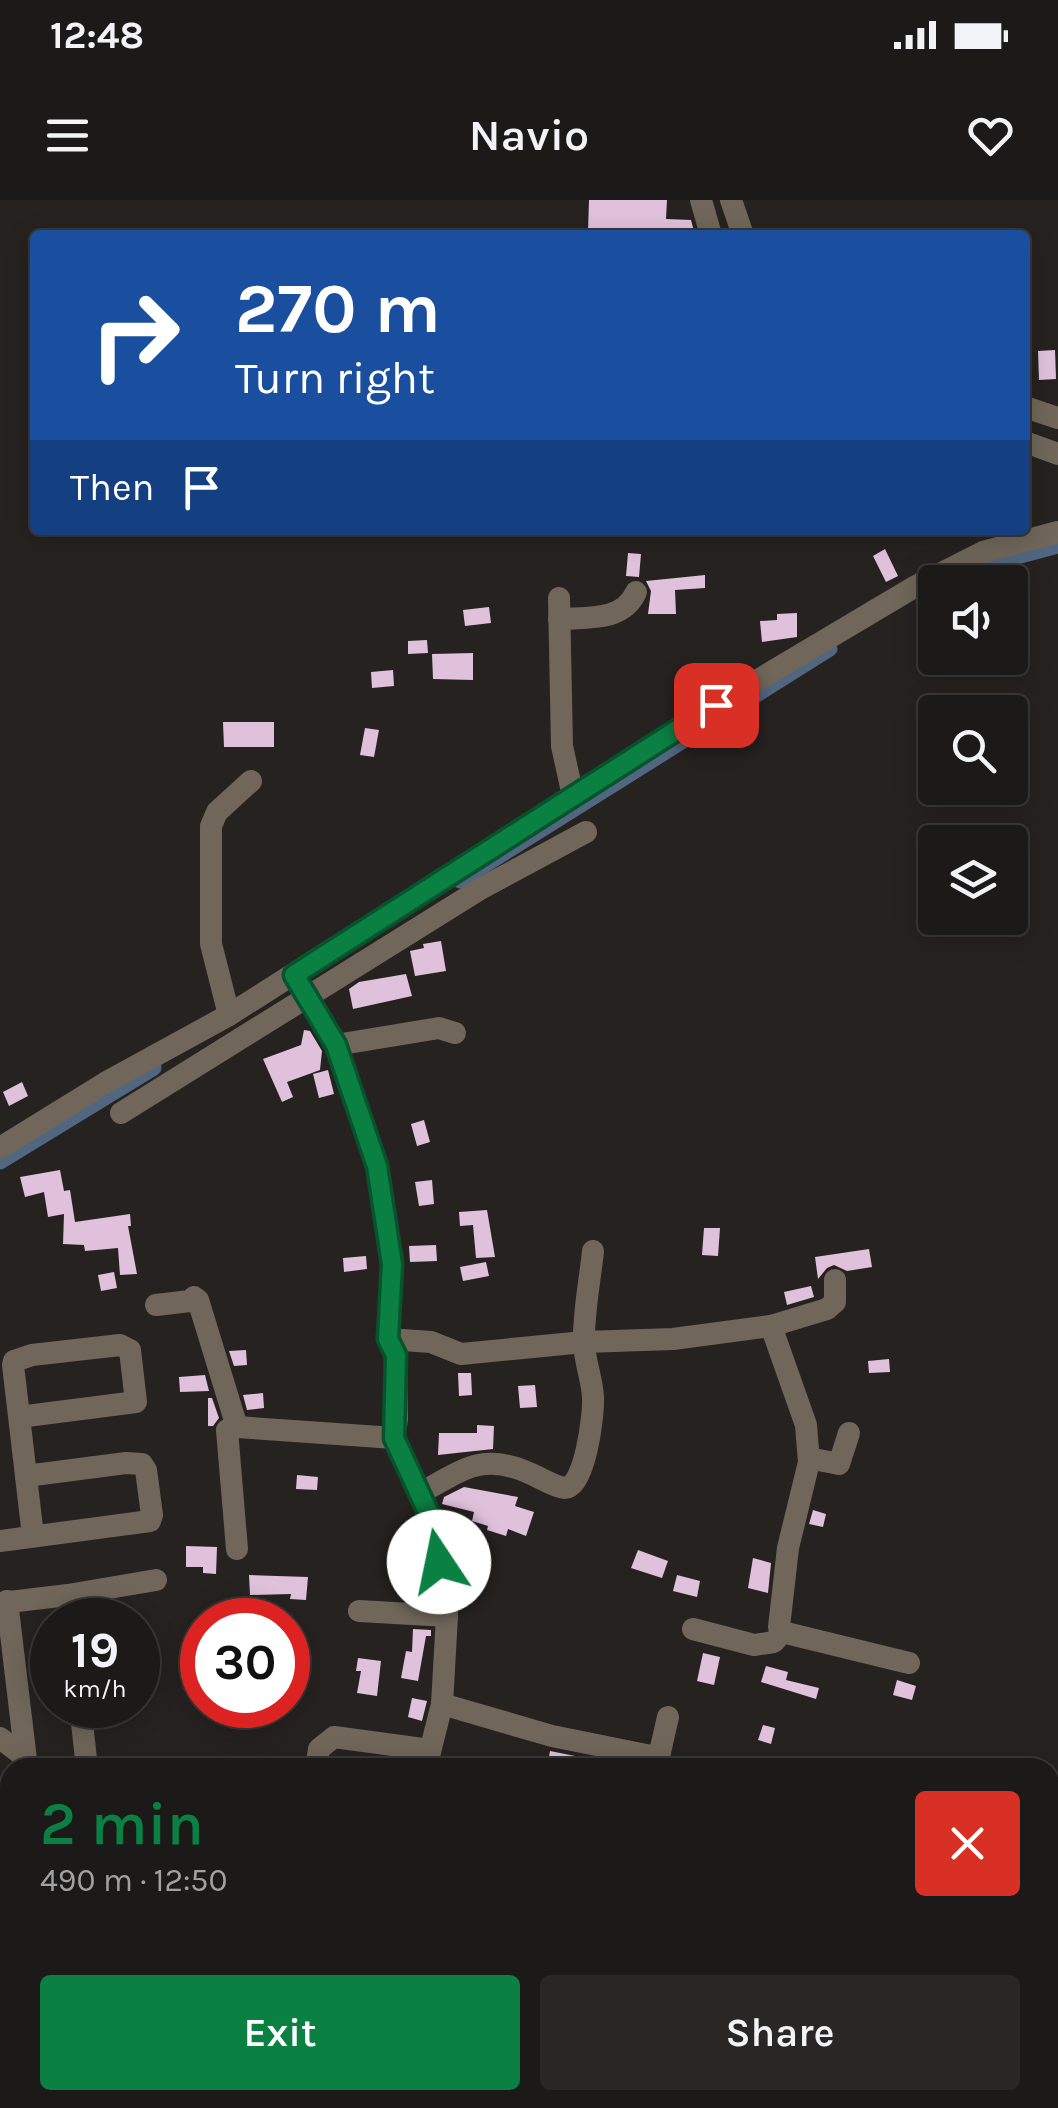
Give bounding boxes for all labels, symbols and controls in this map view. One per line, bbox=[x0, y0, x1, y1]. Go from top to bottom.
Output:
text: 12:48 bbox=[50, 13, 144, 58]
icon: menu bbox=[40, 108, 95, 163]
icon: heart bbox=[963, 108, 1018, 163]
text: Navio bbox=[469, 109, 589, 161]
text: 270 m bbox=[235, 268, 441, 350]
icon: right bbox=[70, 270, 200, 400]
text: Turn right bbox=[235, 352, 435, 404]
icon: arrive bbox=[174, 460, 229, 515]
text: Then bbox=[70, 465, 154, 510]
map controls bbox=[918, 565, 1028, 935]
button: sound bbox=[918, 565, 1028, 675]
pin bbox=[674, 663, 759, 748]
icon: arrive bbox=[689, 678, 744, 733]
button: search bbox=[918, 695, 1028, 805]
button: layers bbox=[918, 825, 1028, 935]
position arrow bbox=[387, 1510, 491, 1614]
speed limit sign: 30 bbox=[180, 1598, 310, 1728]
text: 19 bbox=[71, 1621, 119, 1680]
text: km/h bbox=[63, 1674, 127, 1703]
text: 2 min bbox=[40, 1789, 204, 1859]
button: close bbox=[915, 1791, 1020, 1896]
text: 490 m · 12:50 bbox=[40, 1862, 227, 1899]
button: Exit bbox=[40, 1975, 520, 2090]
button: Share bbox=[540, 1975, 1020, 2090]

